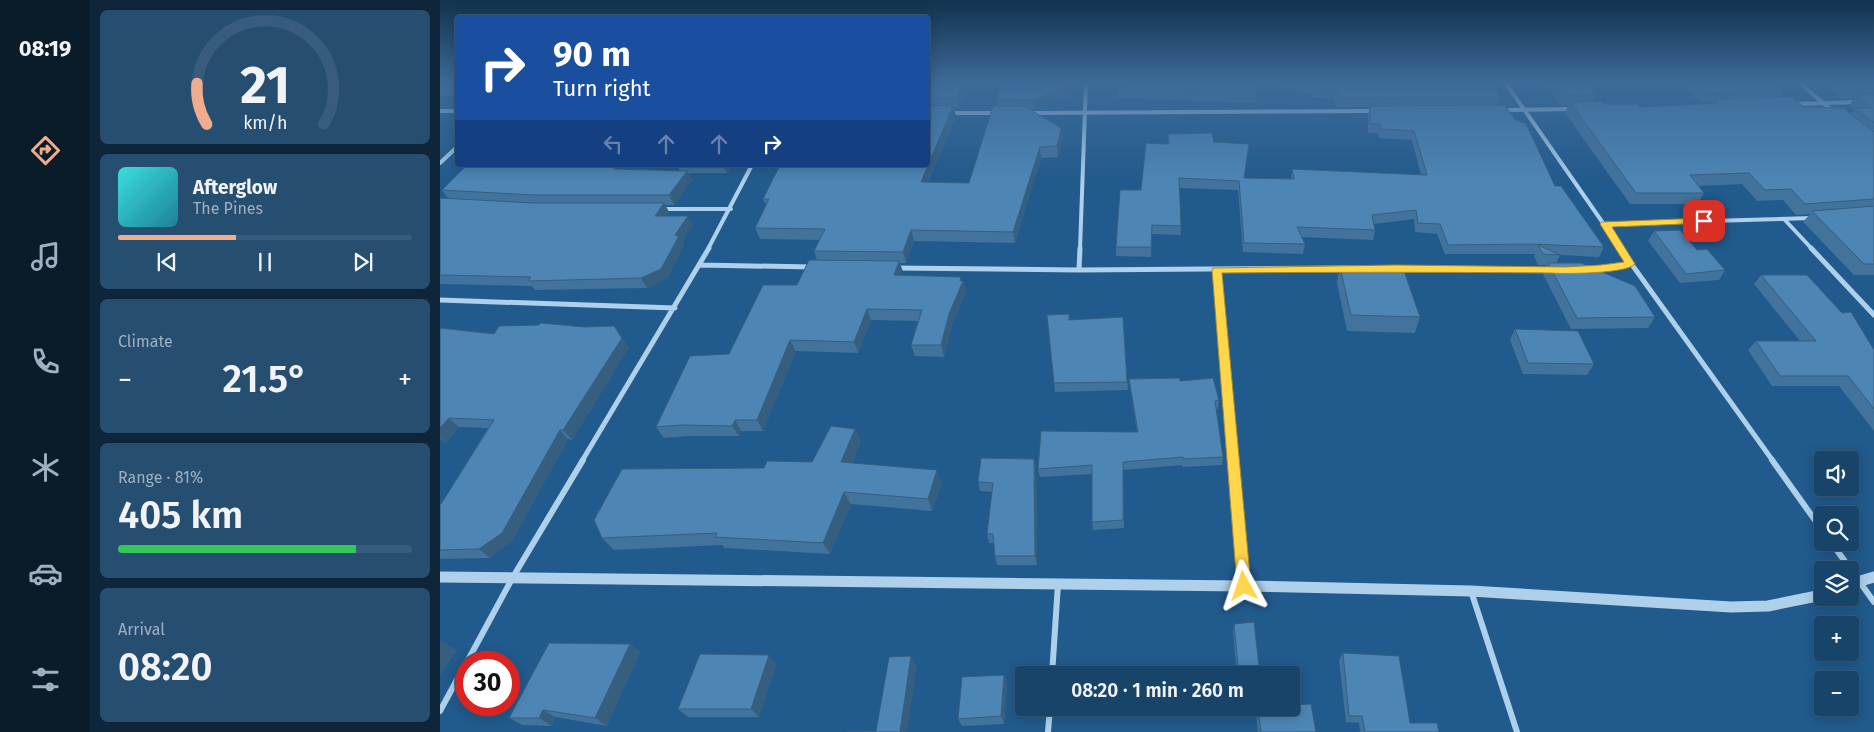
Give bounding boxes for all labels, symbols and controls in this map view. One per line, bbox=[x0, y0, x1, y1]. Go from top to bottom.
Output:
text: 90 m bbox=[553, 33, 631, 75]
text: 08:19 bbox=[19, 35, 71, 62]
icon: right bbox=[470, 35, 535, 100]
text: 21 bbox=[240, 54, 290, 117]
text: Turn right bbox=[553, 75, 650, 102]
text: km/h bbox=[243, 112, 287, 134]
icon: left bbox=[599, 130, 627, 158]
icon: ahead bbox=[652, 130, 680, 158]
icon: ahead bbox=[705, 130, 733, 158]
icon: right bbox=[758, 130, 786, 158]
icon: directions bbox=[28, 133, 63, 168]
text: Afterglow bbox=[193, 176, 277, 199]
text: The Pines bbox=[193, 199, 263, 218]
pin bbox=[1683, 200, 1725, 242]
icon: arrive bbox=[1690, 207, 1718, 235]
icon: music bbox=[28, 239, 63, 274]
icon: previous bbox=[153, 248, 181, 276]
icon: pause bbox=[251, 248, 279, 276]
icon: next bbox=[349, 248, 377, 276]
text: Climate bbox=[118, 332, 173, 351]
icon: phone bbox=[28, 344, 63, 379]
text: 21.5° bbox=[223, 356, 307, 402]
text: − bbox=[118, 363, 132, 396]
text: + bbox=[398, 363, 412, 396]
icon: climate bbox=[28, 450, 63, 485]
map controls bbox=[1814, 451, 1859, 716]
button: sound bbox=[1814, 451, 1859, 496]
text: Range · 81% bbox=[118, 468, 203, 487]
text: 405 km bbox=[118, 492, 243, 538]
button: search bbox=[1814, 506, 1859, 551]
icon: car bbox=[28, 556, 63, 591]
position arrow bbox=[1217, 559, 1269, 611]
button: layers bbox=[1814, 561, 1859, 606]
button: + bbox=[1814, 616, 1859, 661]
text: Arrival bbox=[118, 620, 165, 639]
text: 08:20 bbox=[118, 644, 212, 690]
speed limit sign: 30 bbox=[455, 651, 520, 716]
icon: filters bbox=[28, 662, 63, 697]
button: − bbox=[1814, 671, 1859, 716]
text: 08:20 · 1 min · 260 m bbox=[1071, 679, 1244, 702]

